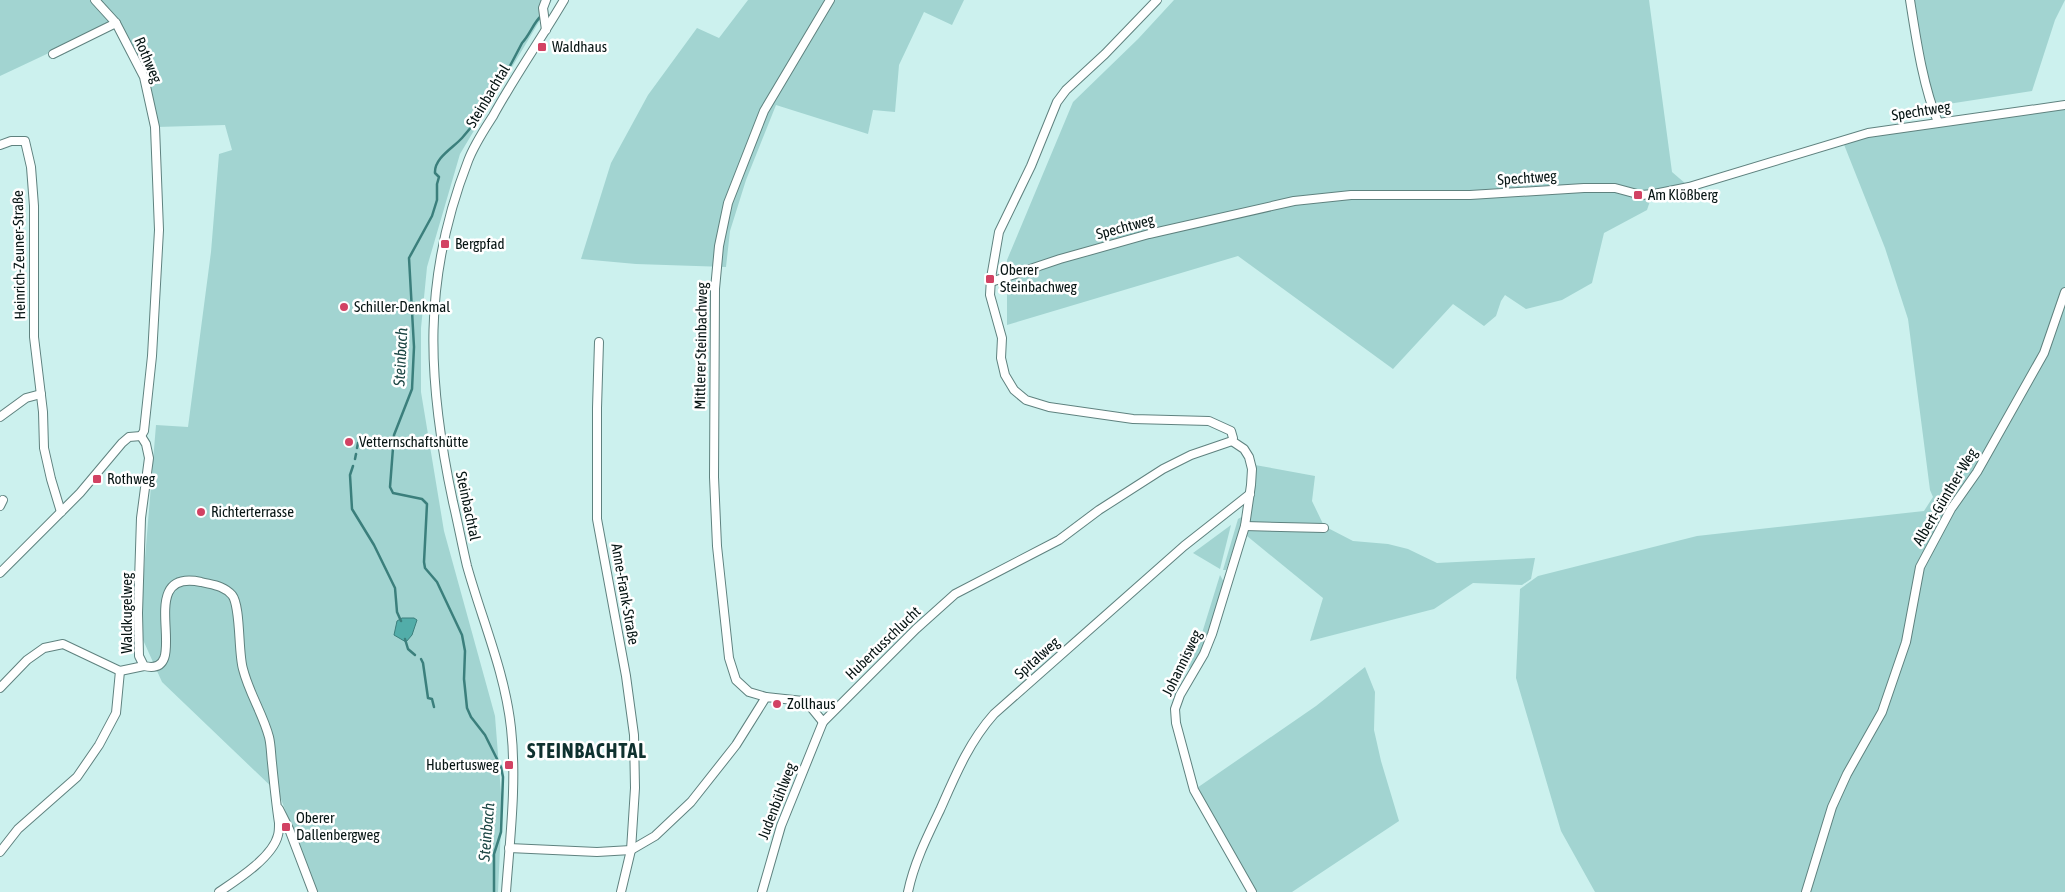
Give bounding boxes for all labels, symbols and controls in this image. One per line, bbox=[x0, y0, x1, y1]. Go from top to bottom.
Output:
street label: Rothweg bbox=[131, 34, 166, 86]
place label: Waldhaus bbox=[552, 38, 607, 55]
marker: Waldhaus bbox=[536, 41, 548, 53]
street label: Steinbachtal bbox=[462, 61, 513, 130]
street label: Spechtweg bbox=[1890, 97, 1952, 124]
street label: Spechtweg bbox=[1497, 167, 1558, 188]
place label: Am Klößberg bbox=[1648, 186, 1718, 203]
marker: Am Klößberg bbox=[1632, 189, 1644, 201]
street label: Heinrich-Zeuner-Straße bbox=[9, 190, 28, 320]
street label: Spechtweg bbox=[1094, 210, 1156, 242]
place label: Bergpfad bbox=[455, 235, 505, 252]
marker: Bergpfad bbox=[439, 238, 451, 250]
place label: Oberer Steinbachweg bbox=[1000, 261, 1078, 295]
marker: Oberer Steinbachweg bbox=[984, 273, 996, 285]
street label: Mittlerer Steinbachweg bbox=[691, 282, 710, 410]
place label: Schiller-Denkmal bbox=[354, 298, 450, 315]
marker: Schiller-Denkmal bbox=[338, 301, 350, 313]
water label: Steinbach bbox=[389, 327, 411, 388]
place label: Vetternschaftshütte bbox=[359, 433, 469, 450]
marker: Vetternschaftshütte bbox=[343, 436, 355, 448]
street label: Albert-Günther-Weg bbox=[1909, 445, 1981, 548]
place label: Rothweg bbox=[107, 470, 156, 487]
street label: Steinbachtal bbox=[453, 470, 484, 542]
marker: Rothweg bbox=[91, 473, 103, 485]
place label: Richterterrasse bbox=[211, 503, 294, 520]
marker: Richterterrasse bbox=[195, 506, 207, 518]
street label: Anne-Frank-Straße bbox=[608, 542, 643, 646]
street label: Waldkugelweg bbox=[118, 572, 135, 654]
street label: Hubertusschlucht bbox=[842, 603, 924, 683]
street label: Johannisweg bbox=[1158, 626, 1205, 699]
street label: Spitalweg bbox=[1011, 633, 1063, 682]
place label: Zollhaus bbox=[787, 695, 836, 712]
marker: Zollhaus bbox=[771, 698, 783, 710]
district label: STEINBACHTAL bbox=[527, 739, 647, 762]
place label: Hubertusweg bbox=[426, 756, 500, 773]
marker: Hubertusweg bbox=[503, 759, 515, 771]
street label: Judenbühlweg bbox=[754, 760, 799, 842]
water label: Steinbach bbox=[474, 802, 498, 863]
place label: Oberer Dallenbergweg bbox=[296, 809, 380, 843]
marker: Oberer Dallenbergweg bbox=[280, 821, 292, 833]

